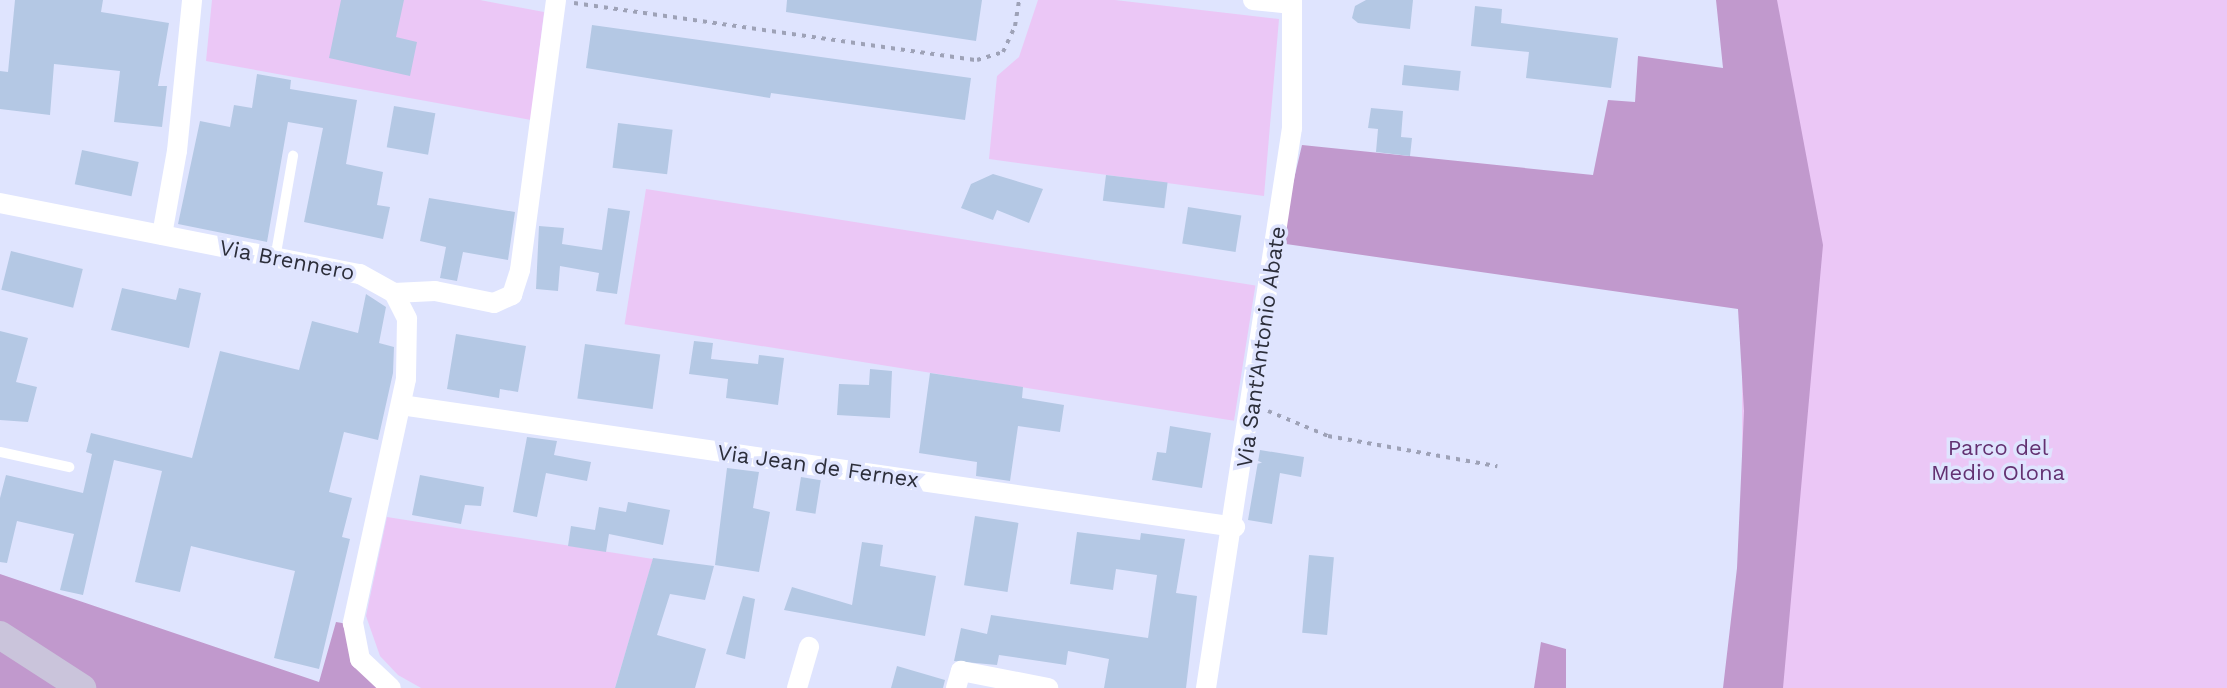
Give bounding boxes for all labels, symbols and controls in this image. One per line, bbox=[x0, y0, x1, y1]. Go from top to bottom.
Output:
street label: Via Sant'Antonio Abate bbox=[1231, 224, 1291, 470]
street label: Via Brennero bbox=[217, 234, 357, 286]
park label: Parco del Medio Olona bbox=[1931, 434, 2065, 486]
street label: Via Jean de Fernex bbox=[715, 439, 921, 493]

